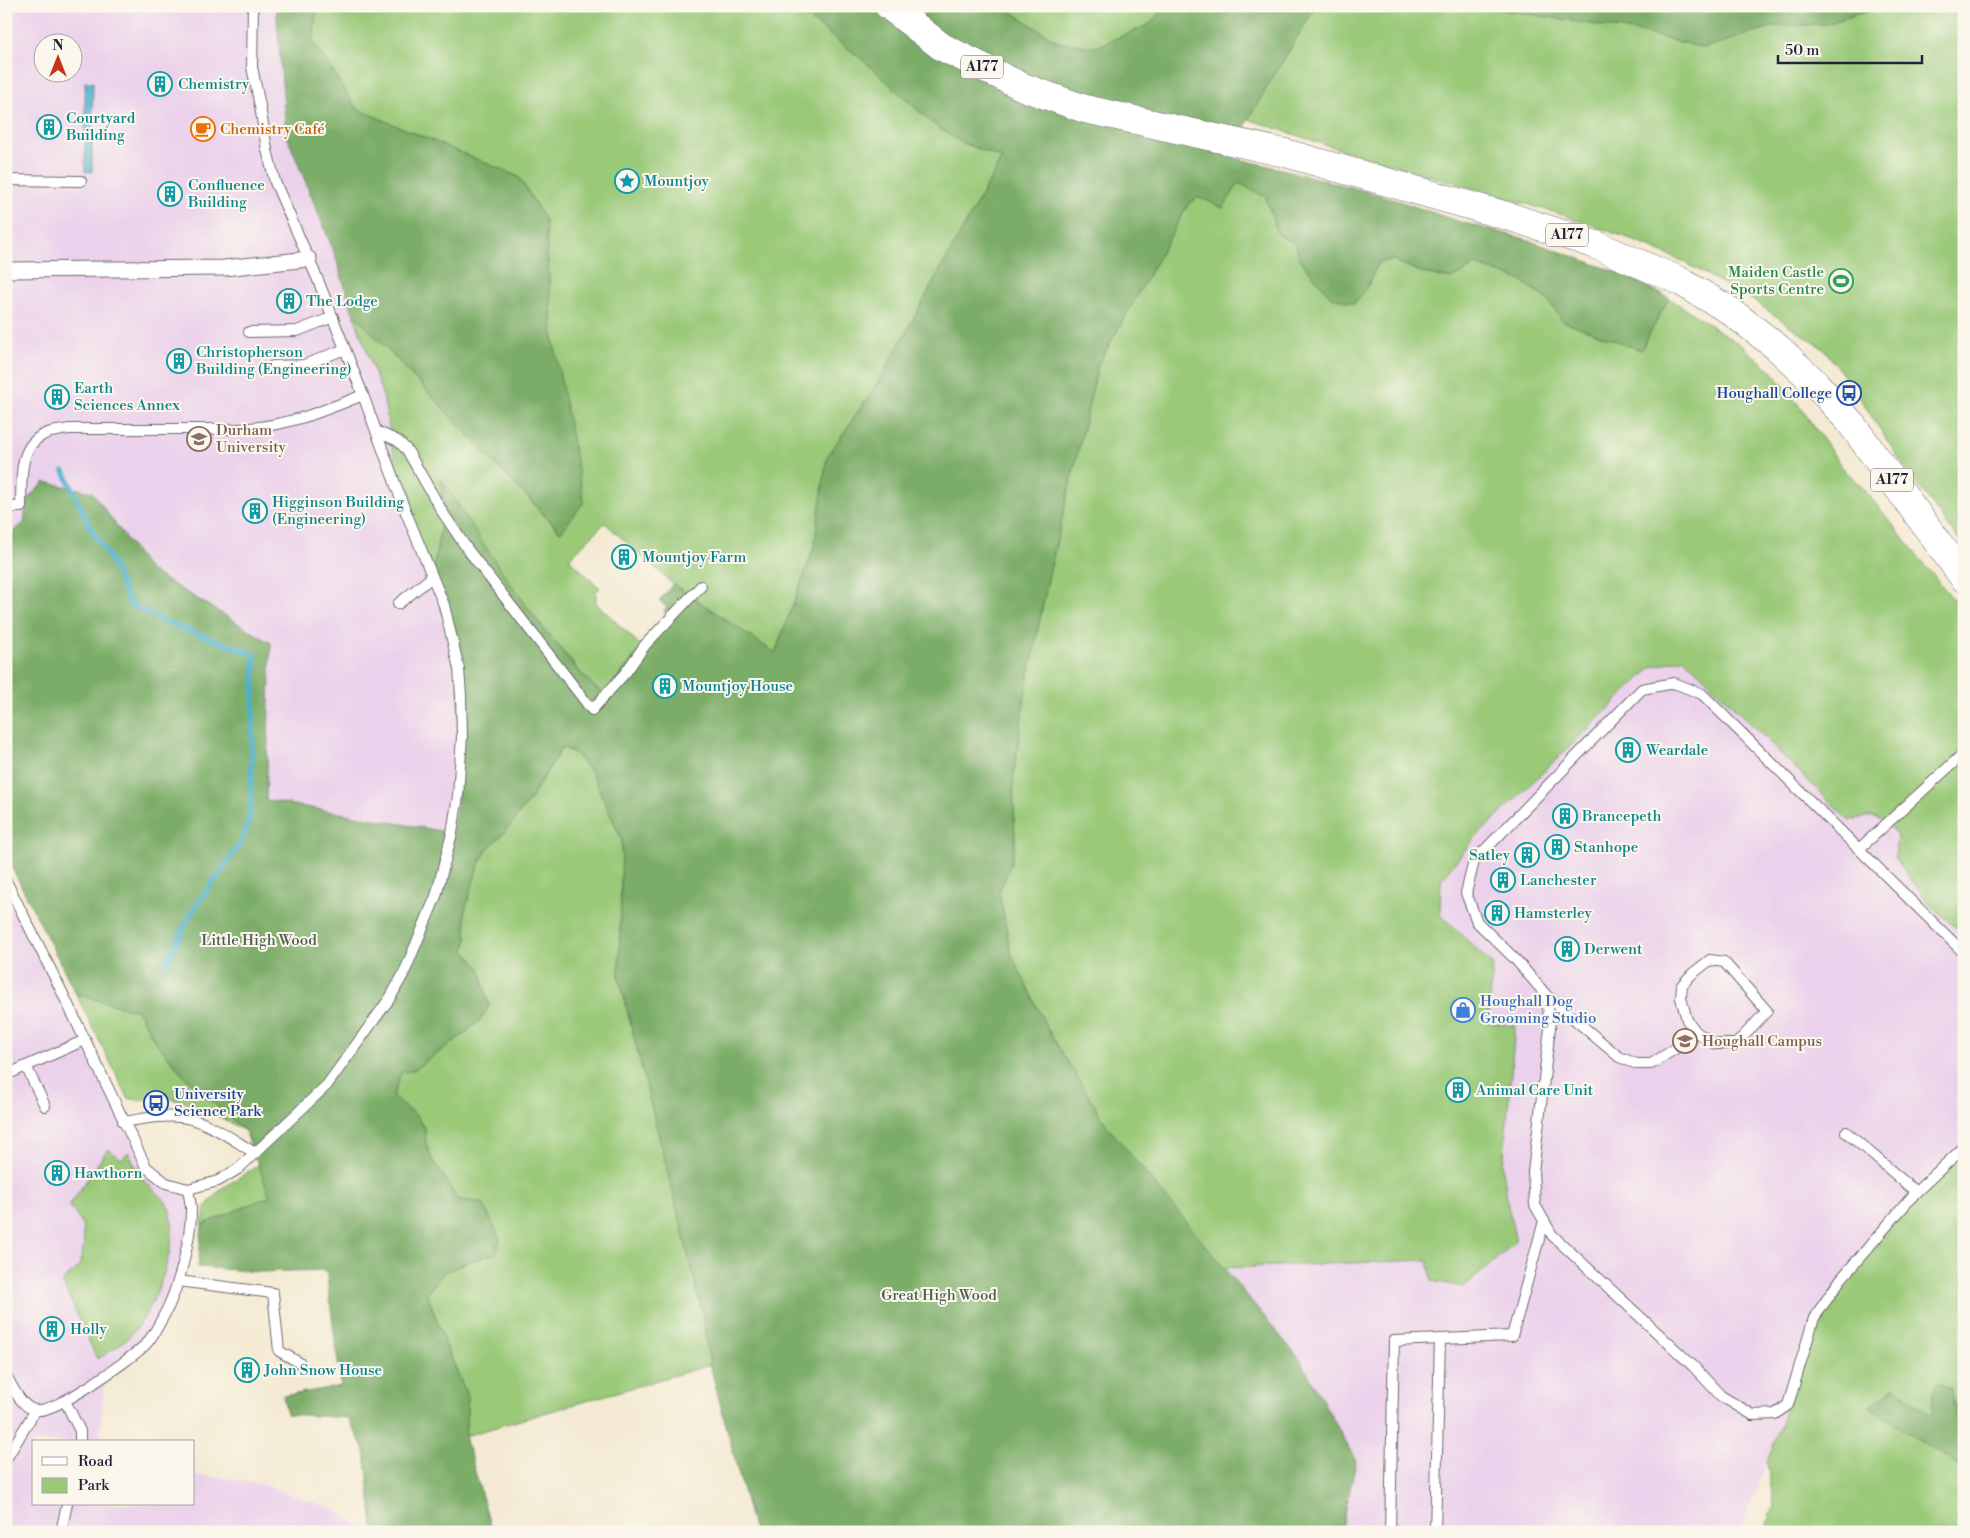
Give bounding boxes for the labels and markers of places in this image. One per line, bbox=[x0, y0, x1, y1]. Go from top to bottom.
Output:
building icon: Chemistry bbox=[147, 71, 173, 97]
place label: Chemistry bbox=[178, 75, 250, 94]
place label: Courtyard Building bbox=[65, 109, 136, 145]
building icon: Courtyard Building bbox=[36, 114, 62, 140]
cafe icon: Chemistry Café bbox=[190, 116, 216, 142]
place label: Chemistry Café bbox=[220, 120, 325, 139]
place icon: Mountjoy bbox=[614, 168, 640, 194]
place label: Mountjoy bbox=[644, 172, 710, 191]
place label: Confluence Building bbox=[187, 176, 265, 212]
building icon: Confluence Building bbox=[157, 181, 183, 207]
place label: Maiden Castle Sports Centre bbox=[1728, 263, 1824, 299]
sports icon: Maiden Castle Sports Centre bbox=[1828, 268, 1854, 294]
building icon: The Lodge bbox=[276, 288, 302, 314]
place label: The Lodge bbox=[306, 292, 378, 311]
place label: Christopherson Building (Engineering) bbox=[195, 343, 352, 379]
building icon: Christopherson Building (Engineering) bbox=[166, 348, 192, 374]
place label: Earth Sciences Annex bbox=[74, 379, 180, 415]
bus stop icon: Houghall College bbox=[1836, 380, 1862, 406]
building icon: Earth Sciences Annex bbox=[44, 384, 70, 410]
place label: Houghall College bbox=[1716, 384, 1832, 403]
place label: Durham University bbox=[216, 421, 287, 457]
school or university icon: Durham University bbox=[186, 426, 212, 452]
place label: Higginson Building (Engineering) bbox=[272, 493, 404, 529]
building icon: Higginson Building (Engineering) bbox=[242, 498, 268, 524]
building icon: Mountjoy Farm bbox=[611, 544, 637, 570]
place label: Mountjoy Farm bbox=[642, 548, 746, 567]
building icon: Mountjoy House bbox=[652, 673, 678, 699]
place label: Mountjoy House bbox=[682, 677, 793, 696]
building icon: Weardale bbox=[1615, 737, 1641, 763]
place label: Weardale bbox=[1645, 741, 1708, 760]
building icon: Brancepeth bbox=[1552, 803, 1578, 829]
place label: Brancepeth bbox=[1581, 807, 1661, 826]
building icon: Stanhope bbox=[1544, 834, 1570, 860]
place label: Stanhope bbox=[1574, 838, 1638, 857]
building icon: Satley bbox=[1514, 842, 1540, 868]
place label: Satley bbox=[1469, 846, 1511, 865]
building icon: Lanchester bbox=[1490, 867, 1516, 893]
place label: Lanchester bbox=[1520, 871, 1597, 890]
building icon: Hamsterley bbox=[1484, 900, 1510, 926]
place label: Hamsterley bbox=[1514, 904, 1592, 923]
building icon: Derwent bbox=[1554, 936, 1580, 962]
place label: Derwent bbox=[1584, 940, 1643, 959]
place label: Houghall Dog Grooming Studio bbox=[1480, 992, 1596, 1028]
shop icon: Houghall Dog Grooming Studio bbox=[1450, 997, 1476, 1023]
school or university icon: Houghall Campus bbox=[1672, 1028, 1698, 1054]
place label: Houghall Campus bbox=[1702, 1032, 1822, 1051]
building icon: Animal Care Unit bbox=[1445, 1077, 1471, 1103]
place label: Animal Care Unit bbox=[1475, 1081, 1594, 1100]
place label: University Science Park bbox=[174, 1085, 262, 1121]
bus stop icon: University Science Park bbox=[143, 1090, 169, 1116]
building icon: Hawthorn bbox=[44, 1160, 70, 1186]
place label: Hawthorn bbox=[74, 1164, 142, 1183]
building icon: Holly bbox=[39, 1316, 65, 1342]
place label: Holly bbox=[70, 1320, 107, 1339]
building icon: John Snow House bbox=[234, 1357, 260, 1383]
place label: John Snow House bbox=[263, 1361, 382, 1380]

